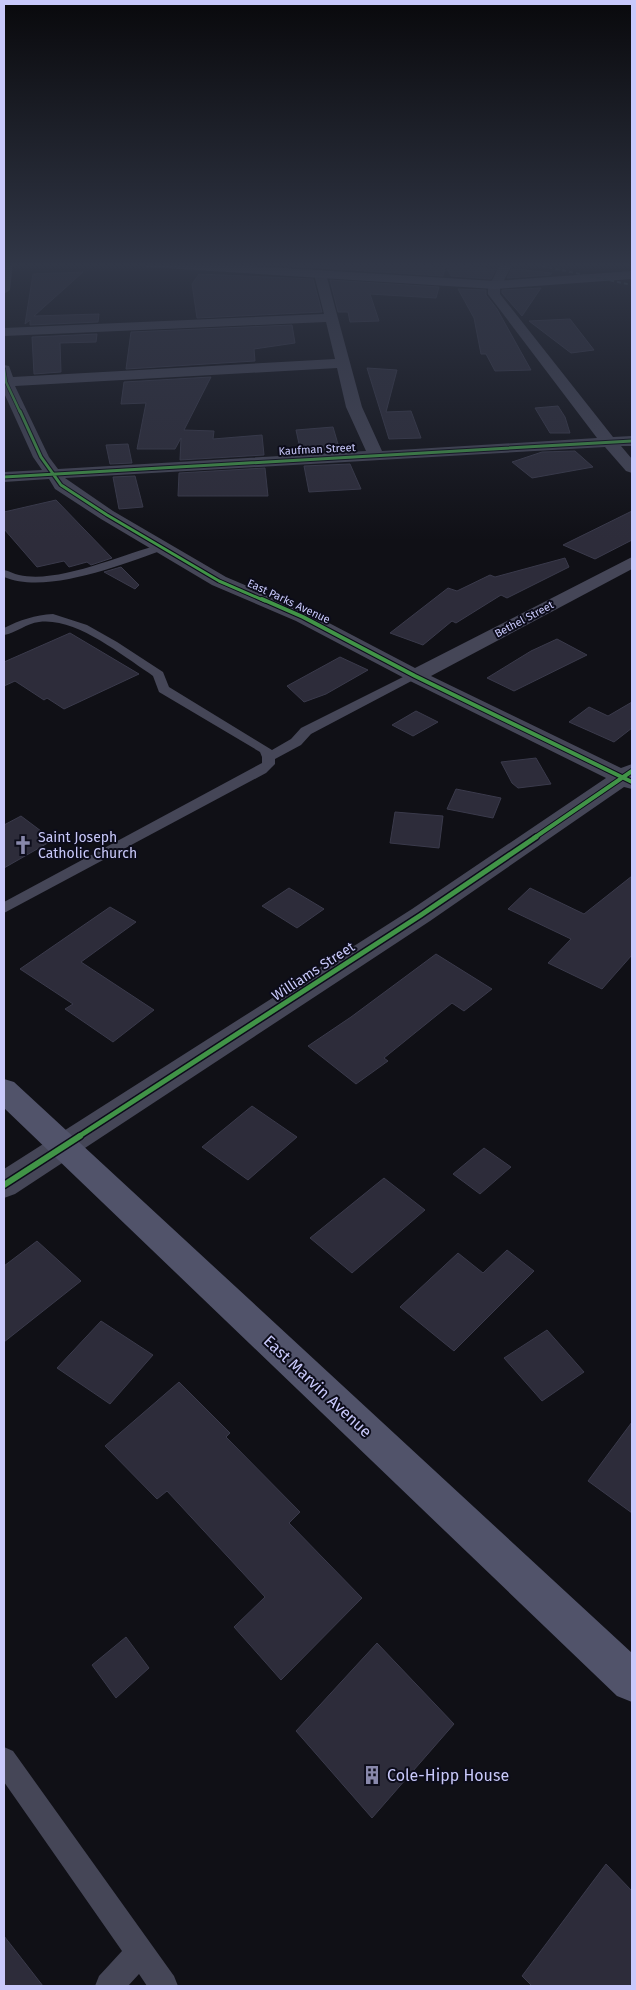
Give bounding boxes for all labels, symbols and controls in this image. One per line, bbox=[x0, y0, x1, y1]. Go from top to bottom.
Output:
street label: Kaufman Street bbox=[278, 441, 356, 458]
street label: East Parks Avenue bbox=[245, 577, 332, 626]
street label: Bethel Street bbox=[492, 598, 556, 640]
place label: Saint Joseph Catholic Church bbox=[38, 829, 137, 862]
church icon: Saint Joseph Catholic Church bbox=[12, 834, 34, 856]
street label: Williams Street bbox=[269, 938, 359, 1005]
street label: East Marvin Avenue bbox=[260, 1331, 376, 1441]
building icon: Cole-Hipp House bbox=[361, 1764, 383, 1786]
place label: Cole-Hipp House bbox=[387, 1766, 509, 1785]

